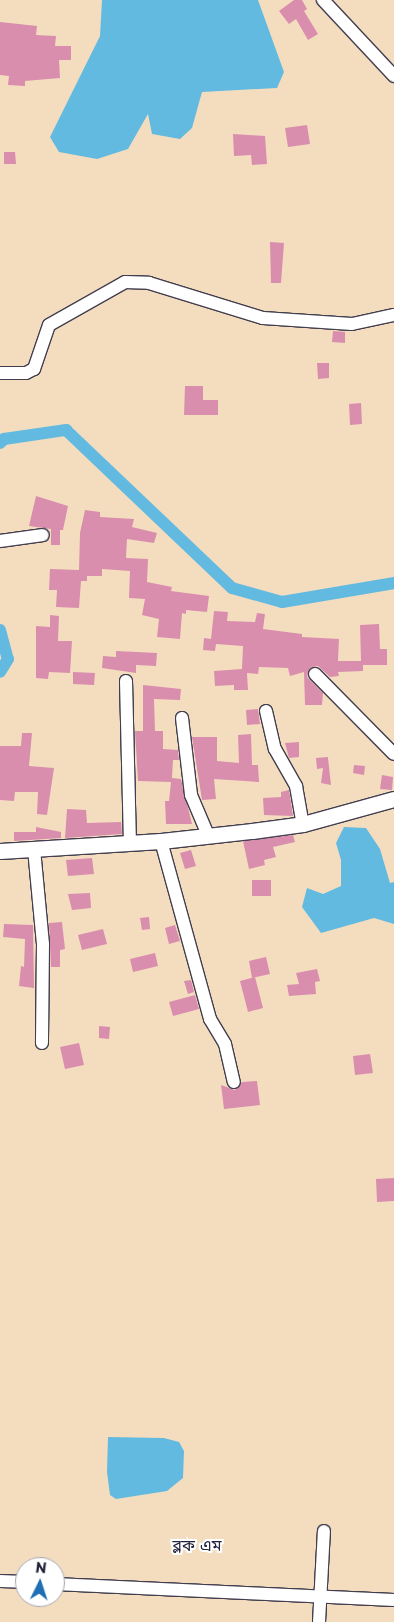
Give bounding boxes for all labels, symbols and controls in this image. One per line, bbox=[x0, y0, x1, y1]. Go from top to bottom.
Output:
district label: ব্লক এম bbox=[173, 1534, 221, 1554]
north arrow bbox=[15, 1557, 65, 1607]
text: N bbox=[35, 1557, 47, 1578]

